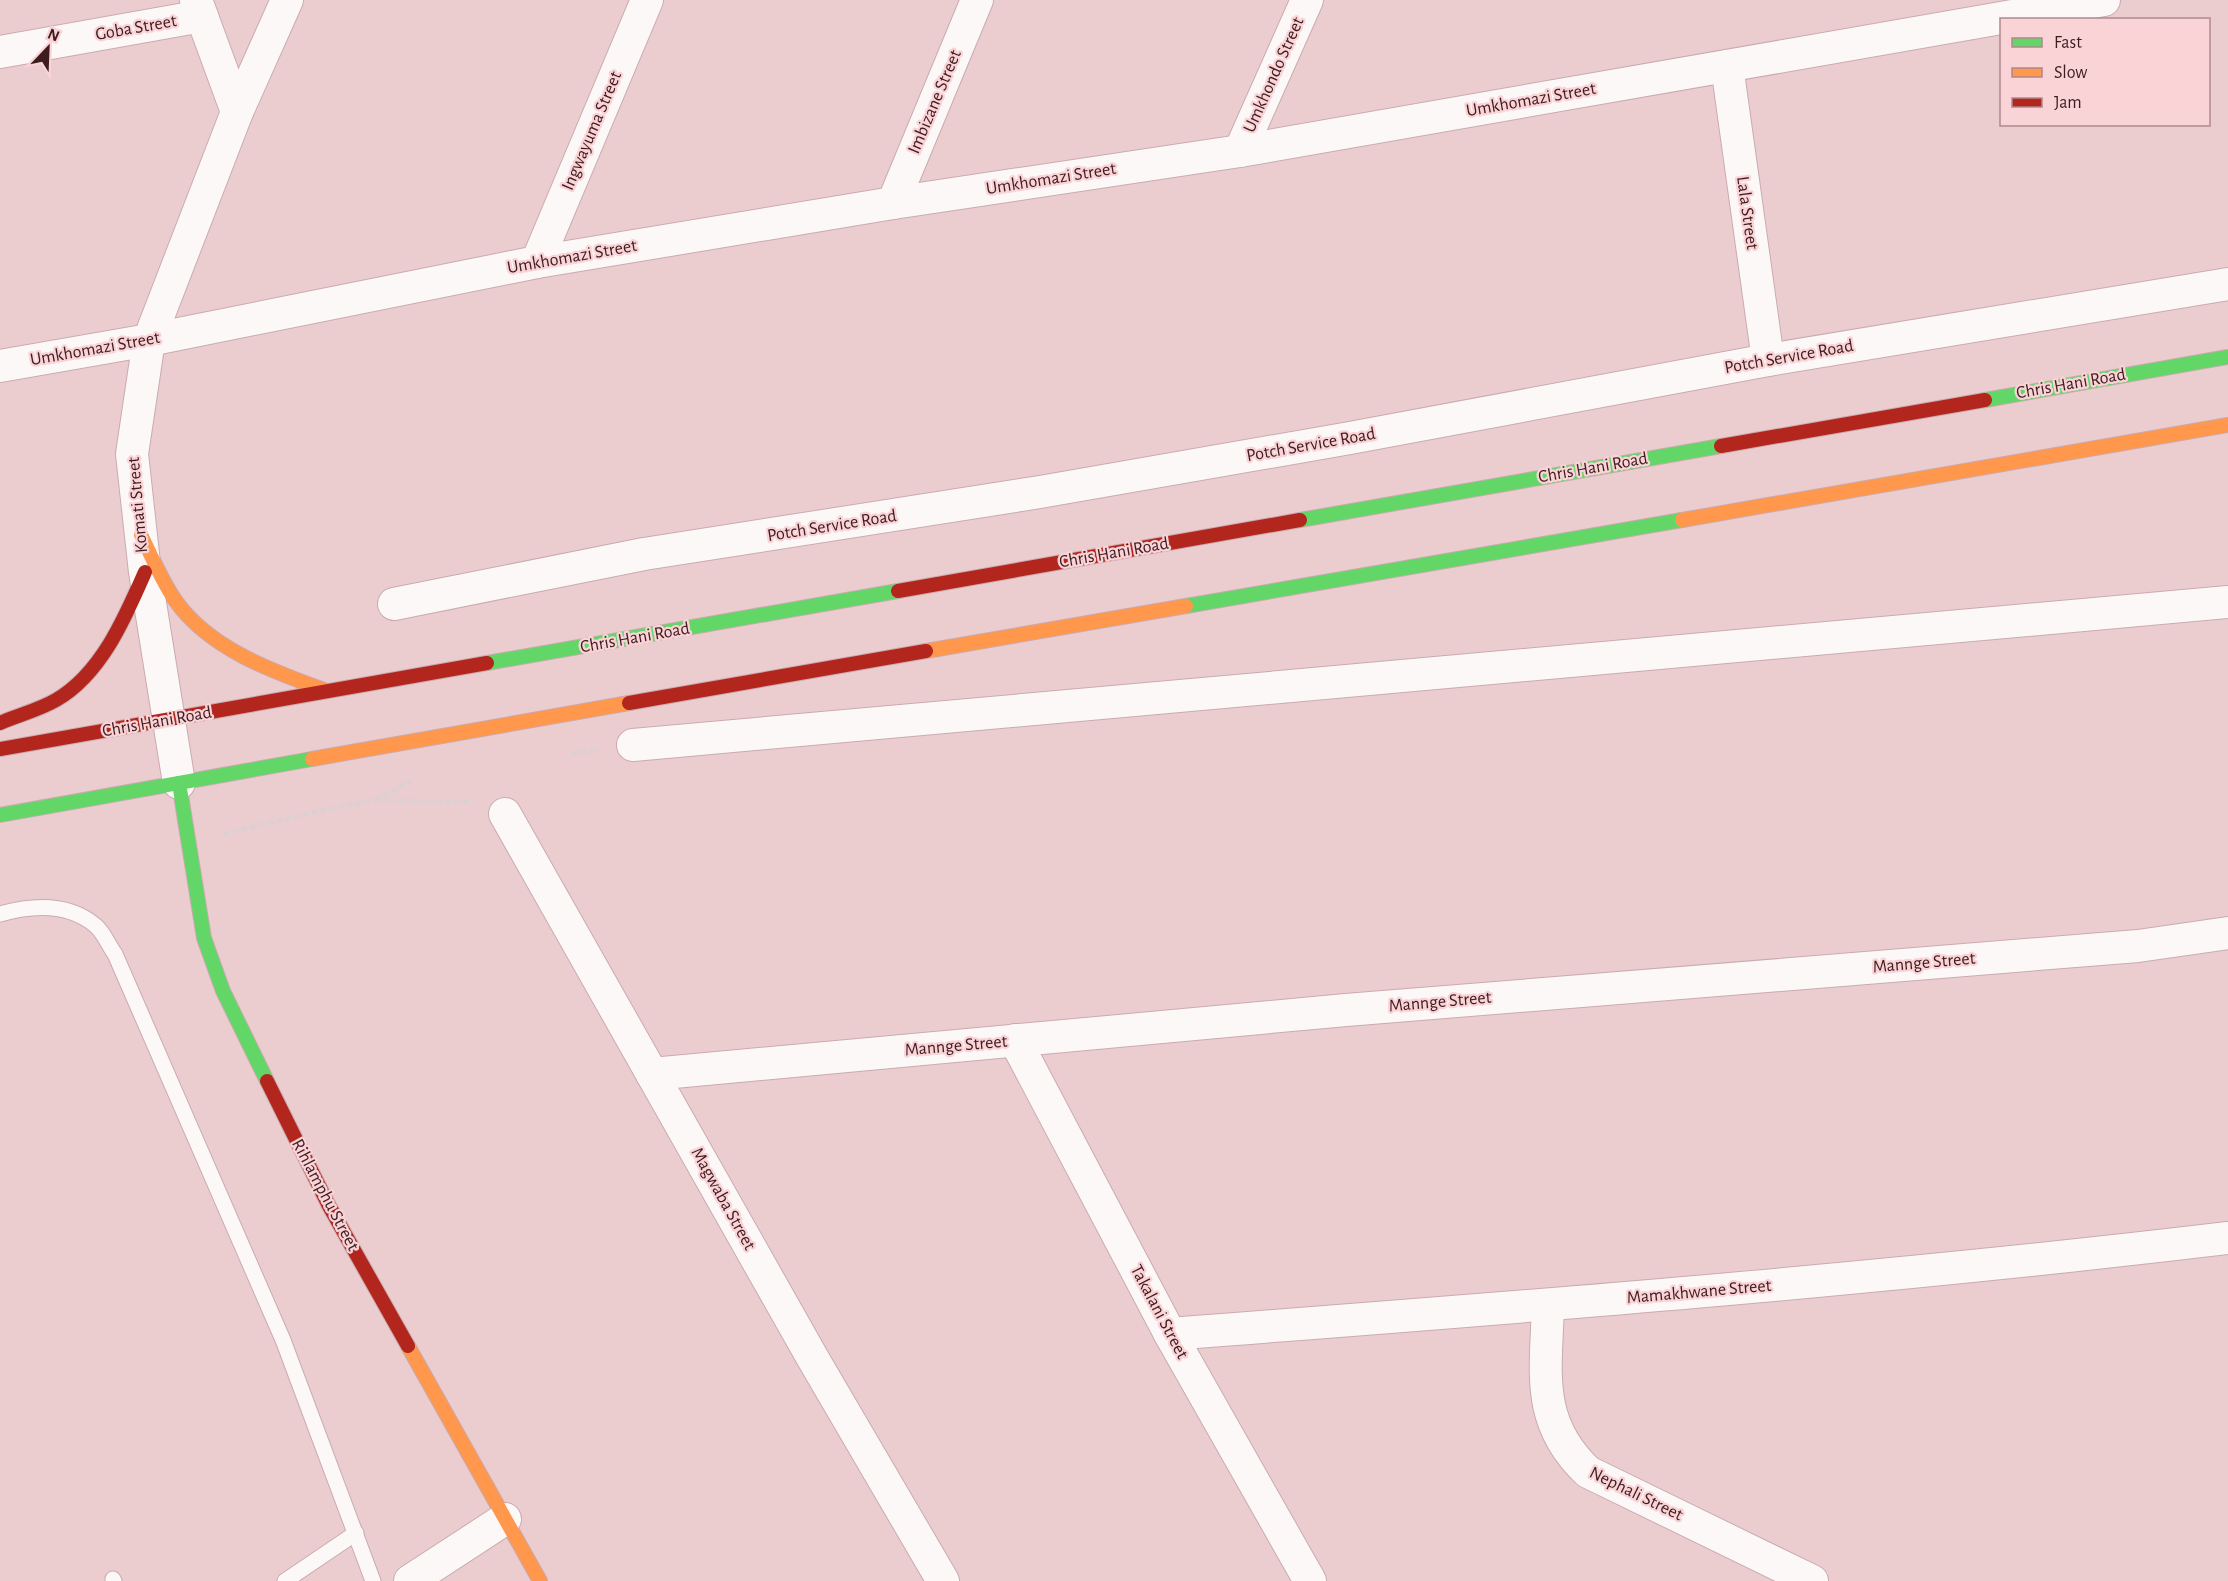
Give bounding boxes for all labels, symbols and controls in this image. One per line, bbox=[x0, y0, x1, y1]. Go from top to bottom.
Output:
street label: Goba Street bbox=[94, 12, 178, 44]
street label: Umkhondo Street bbox=[1240, 14, 1308, 135]
north arrow bbox=[18, 18, 78, 78]
legend bbox=[2000, 18, 2210, 126]
text: N bbox=[45, 26, 62, 45]
text: Fast bbox=[2054, 34, 2082, 52]
street label: Imbizane Street bbox=[905, 47, 965, 157]
text: Slow bbox=[2054, 64, 2087, 82]
street label: Ingwayuma Street bbox=[559, 69, 625, 193]
street label: Umkhomazi Street bbox=[1465, 80, 1597, 120]
text: Jam bbox=[2054, 94, 2082, 112]
street label: Umkhomazi Street bbox=[985, 160, 1118, 198]
street label: Lala Street bbox=[1733, 175, 1761, 251]
street label: Umkhomazi Street bbox=[506, 237, 638, 277]
street label: Umkhomazi Street bbox=[29, 329, 161, 369]
street label: Potch Service Road bbox=[1723, 337, 1855, 377]
street label: Chris Hani Road bbox=[2015, 366, 2127, 402]
street label: Potch Service Road bbox=[1245, 425, 1377, 465]
street label: Chris Hani Road bbox=[1537, 450, 1649, 486]
street label: Komati Street bbox=[125, 456, 151, 554]
street label: Potch Service Road bbox=[766, 507, 898, 545]
street label: Chris Hani Road bbox=[1058, 535, 1170, 571]
street label: Chris Hani Road bbox=[579, 620, 691, 656]
street label: Chris Hani Road bbox=[101, 704, 213, 740]
street label: Mannge Street bbox=[1872, 950, 1976, 976]
street label: Mannge Street bbox=[1388, 989, 1492, 1015]
street label: Mannge Street bbox=[904, 1033, 1008, 1059]
street label: Rihlamphu Street bbox=[288, 1136, 362, 1254]
street label: Magwaba Street bbox=[687, 1145, 759, 1254]
street label: Takalani Street bbox=[1127, 1262, 1191, 1362]
street label: Mamakhwane Street bbox=[1626, 1277, 1772, 1307]
street label: Nephali Street bbox=[1587, 1464, 1686, 1524]

